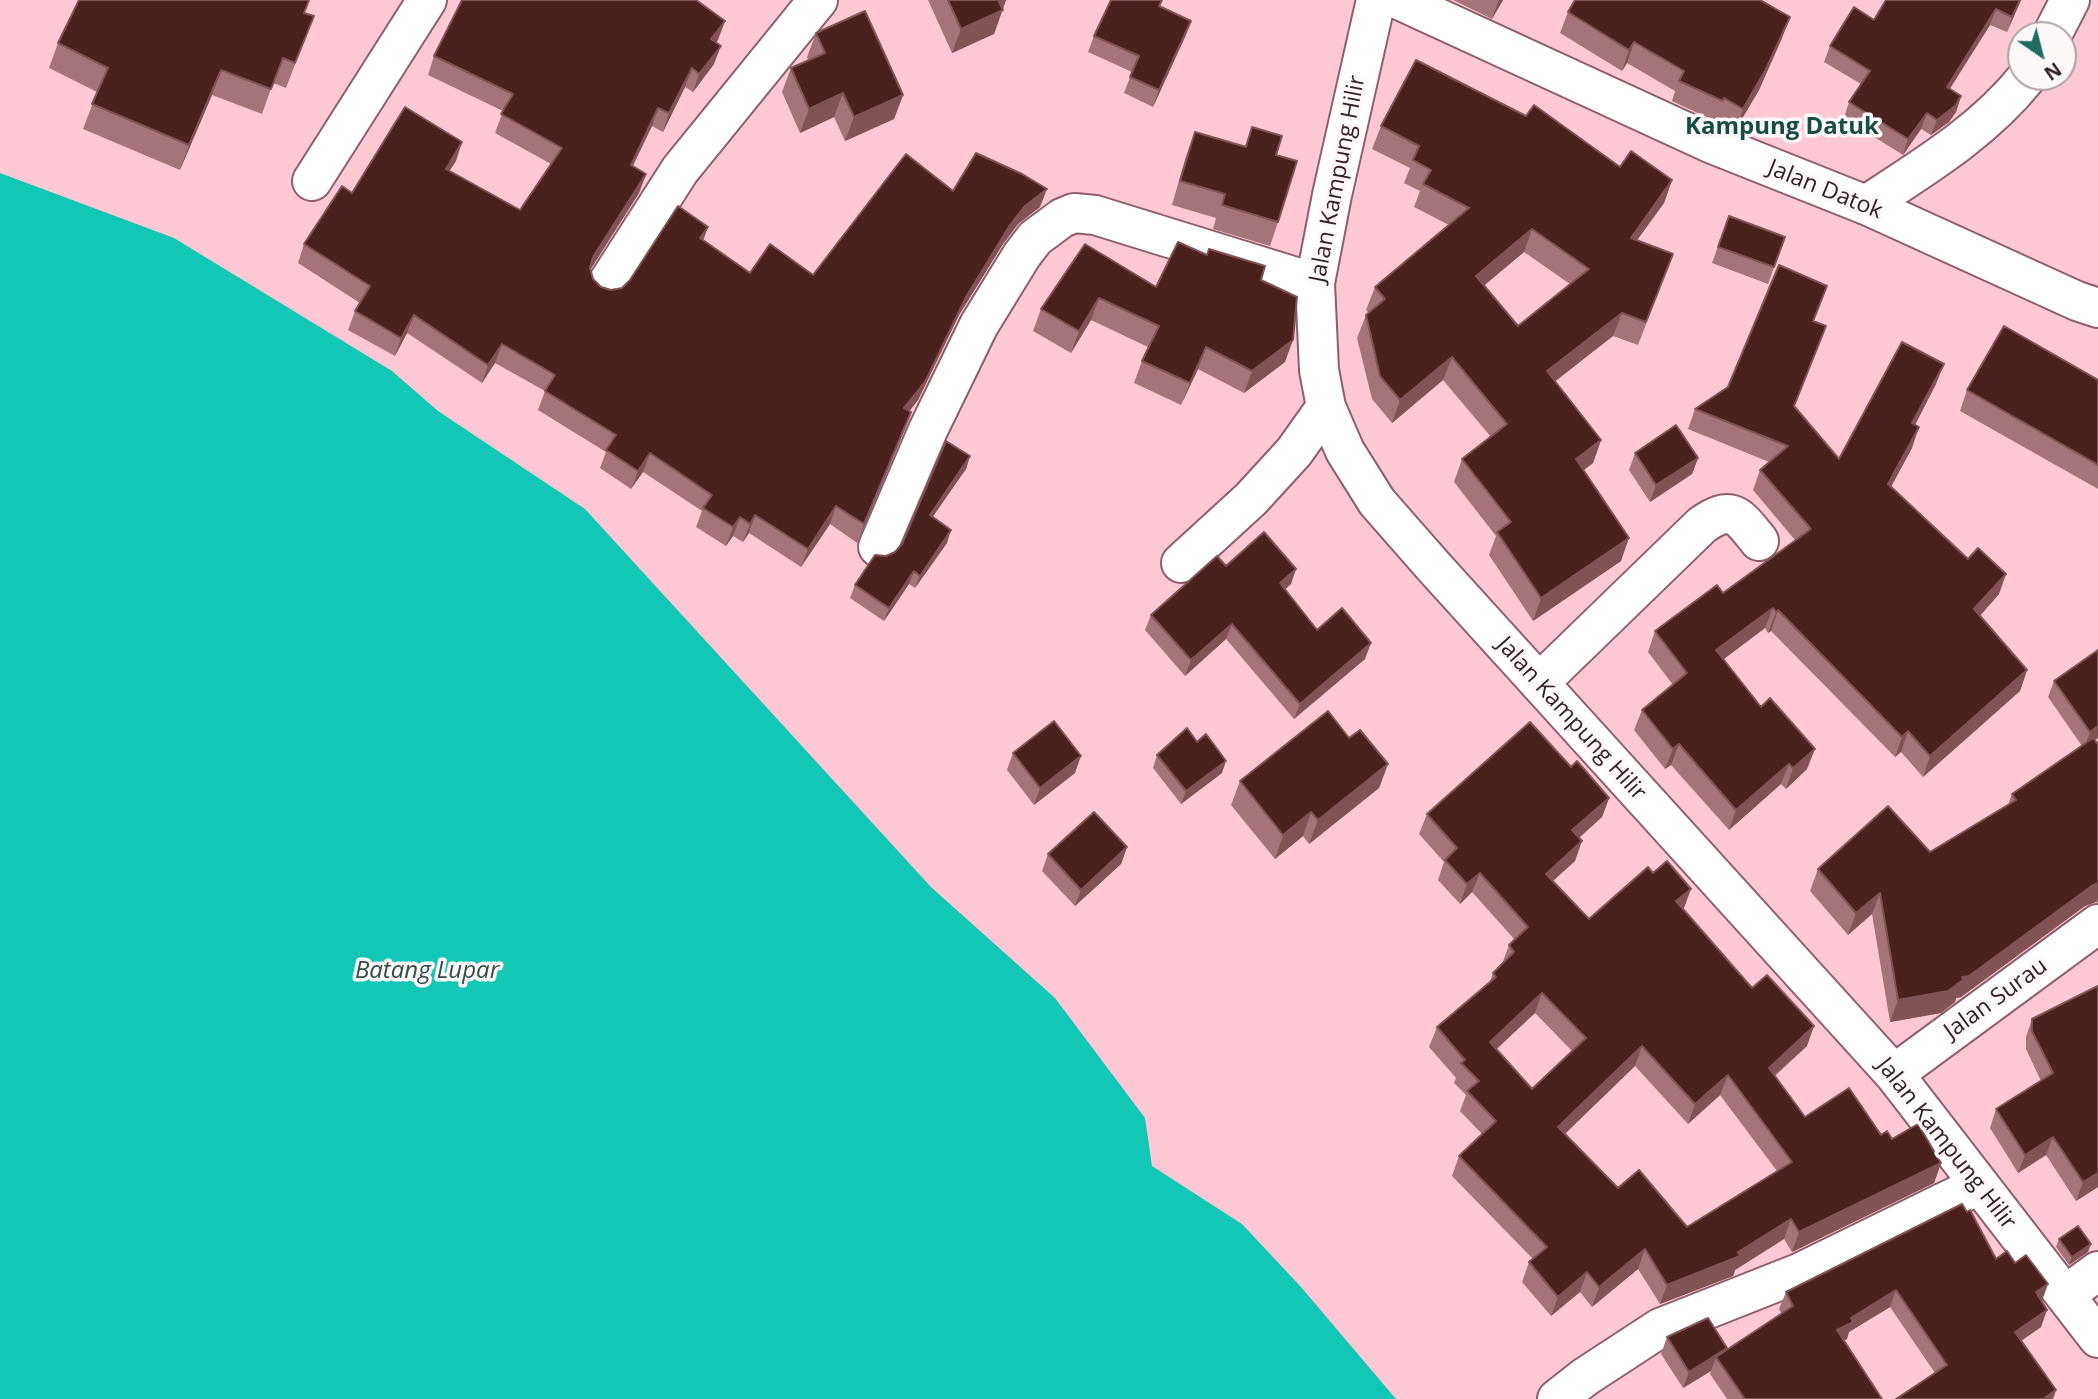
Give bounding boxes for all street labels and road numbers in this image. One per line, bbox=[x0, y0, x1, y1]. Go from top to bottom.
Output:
street label: Jalan Kampung Hilir bbox=[1304, 73, 1372, 285]
street label: Jalan Datok bbox=[1764, 155, 1886, 225]
street label: Jalan Kampung Hilir bbox=[1490, 632, 1652, 806]
street label: Jalan Surau bbox=[1939, 952, 2053, 1046]
street label: Jalan Kampung Hilir bbox=[1870, 1053, 2022, 1235]

